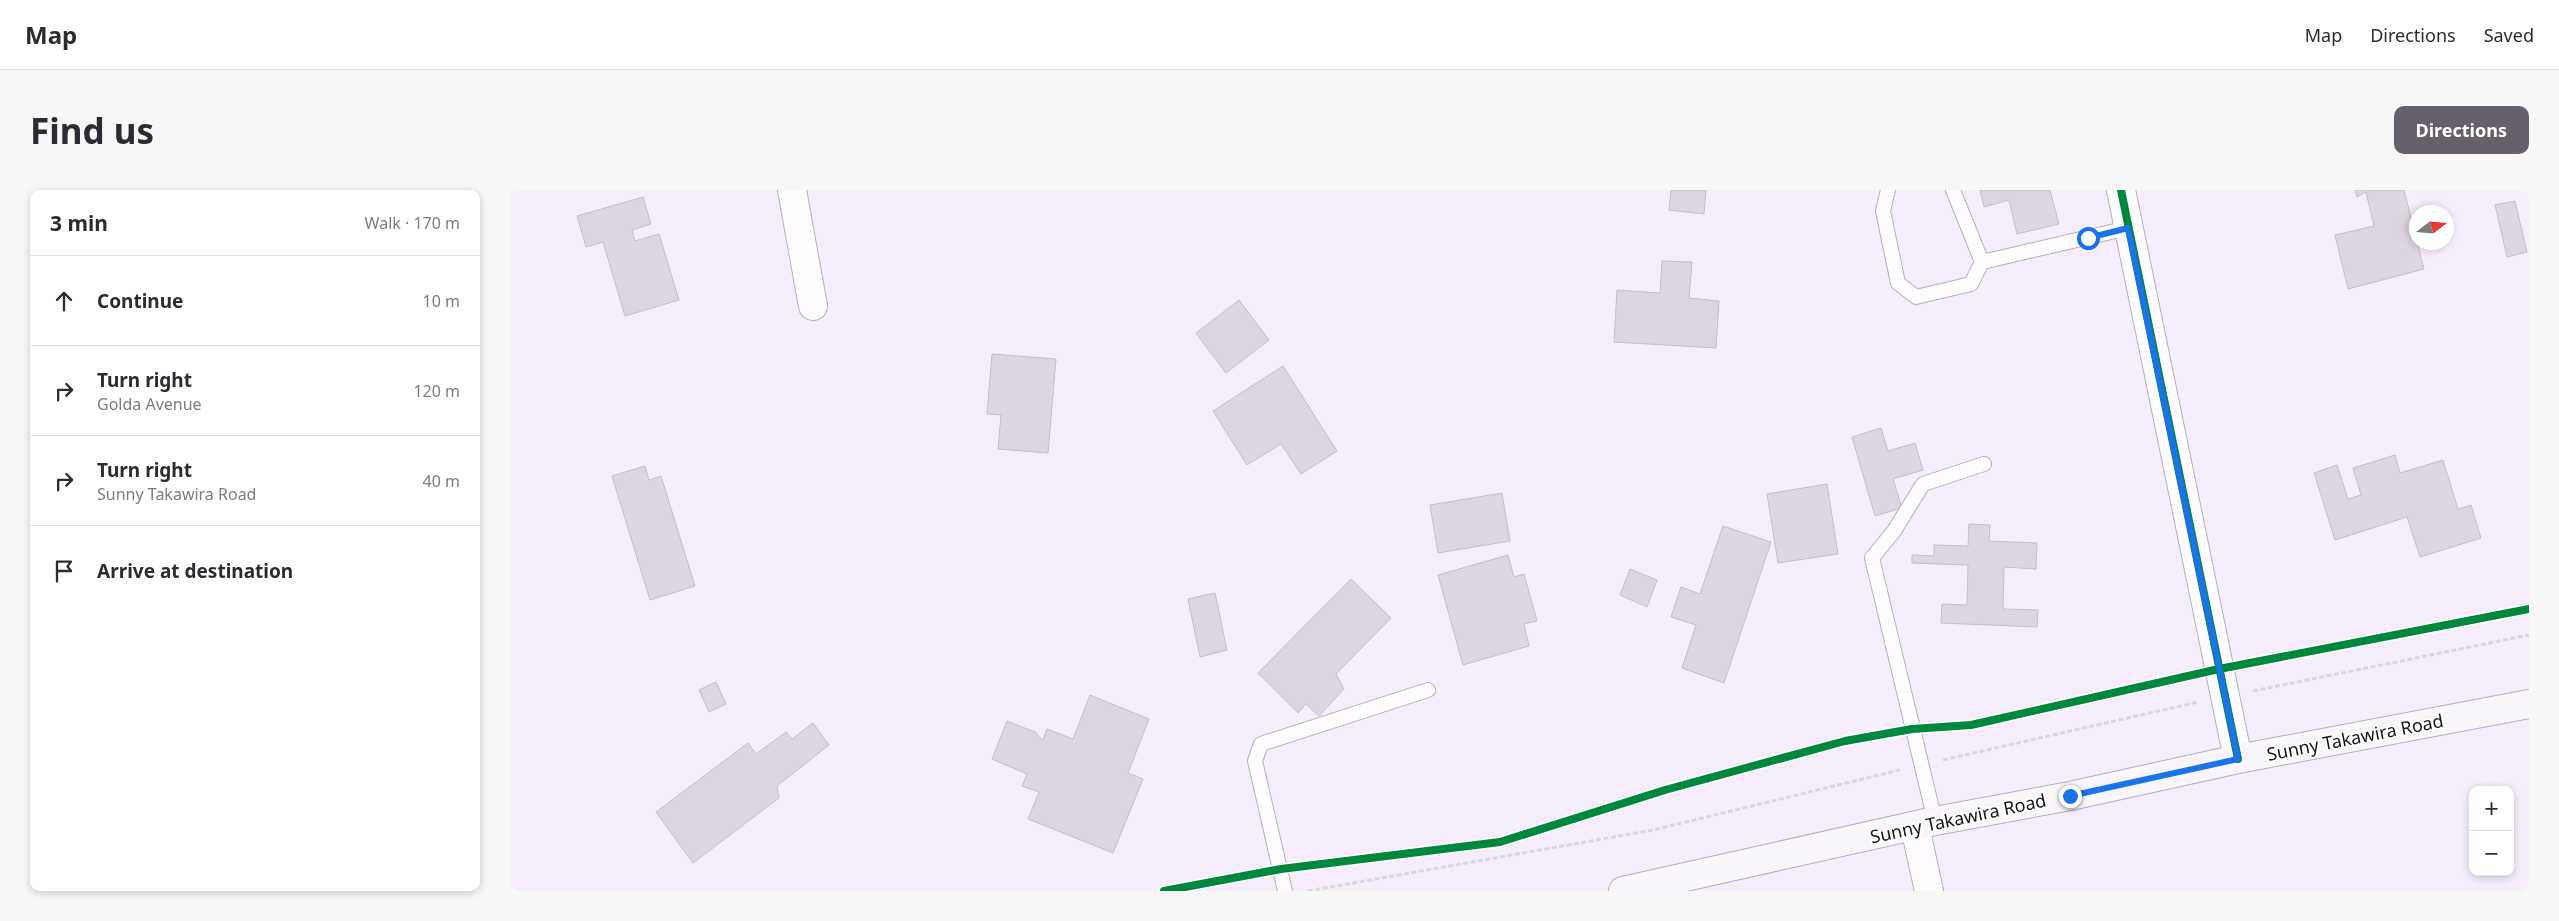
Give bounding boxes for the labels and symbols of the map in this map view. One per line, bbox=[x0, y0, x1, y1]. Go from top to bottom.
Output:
north arrow bbox=[2409, 205, 2454, 250]
route start bbox=[2077, 227, 2100, 250]
street label: Sunny Takawira Road bbox=[2265, 708, 2445, 766]
route end bbox=[2059, 785, 2082, 808]
street label: Sunny Takawira Road bbox=[1868, 788, 2048, 848]

